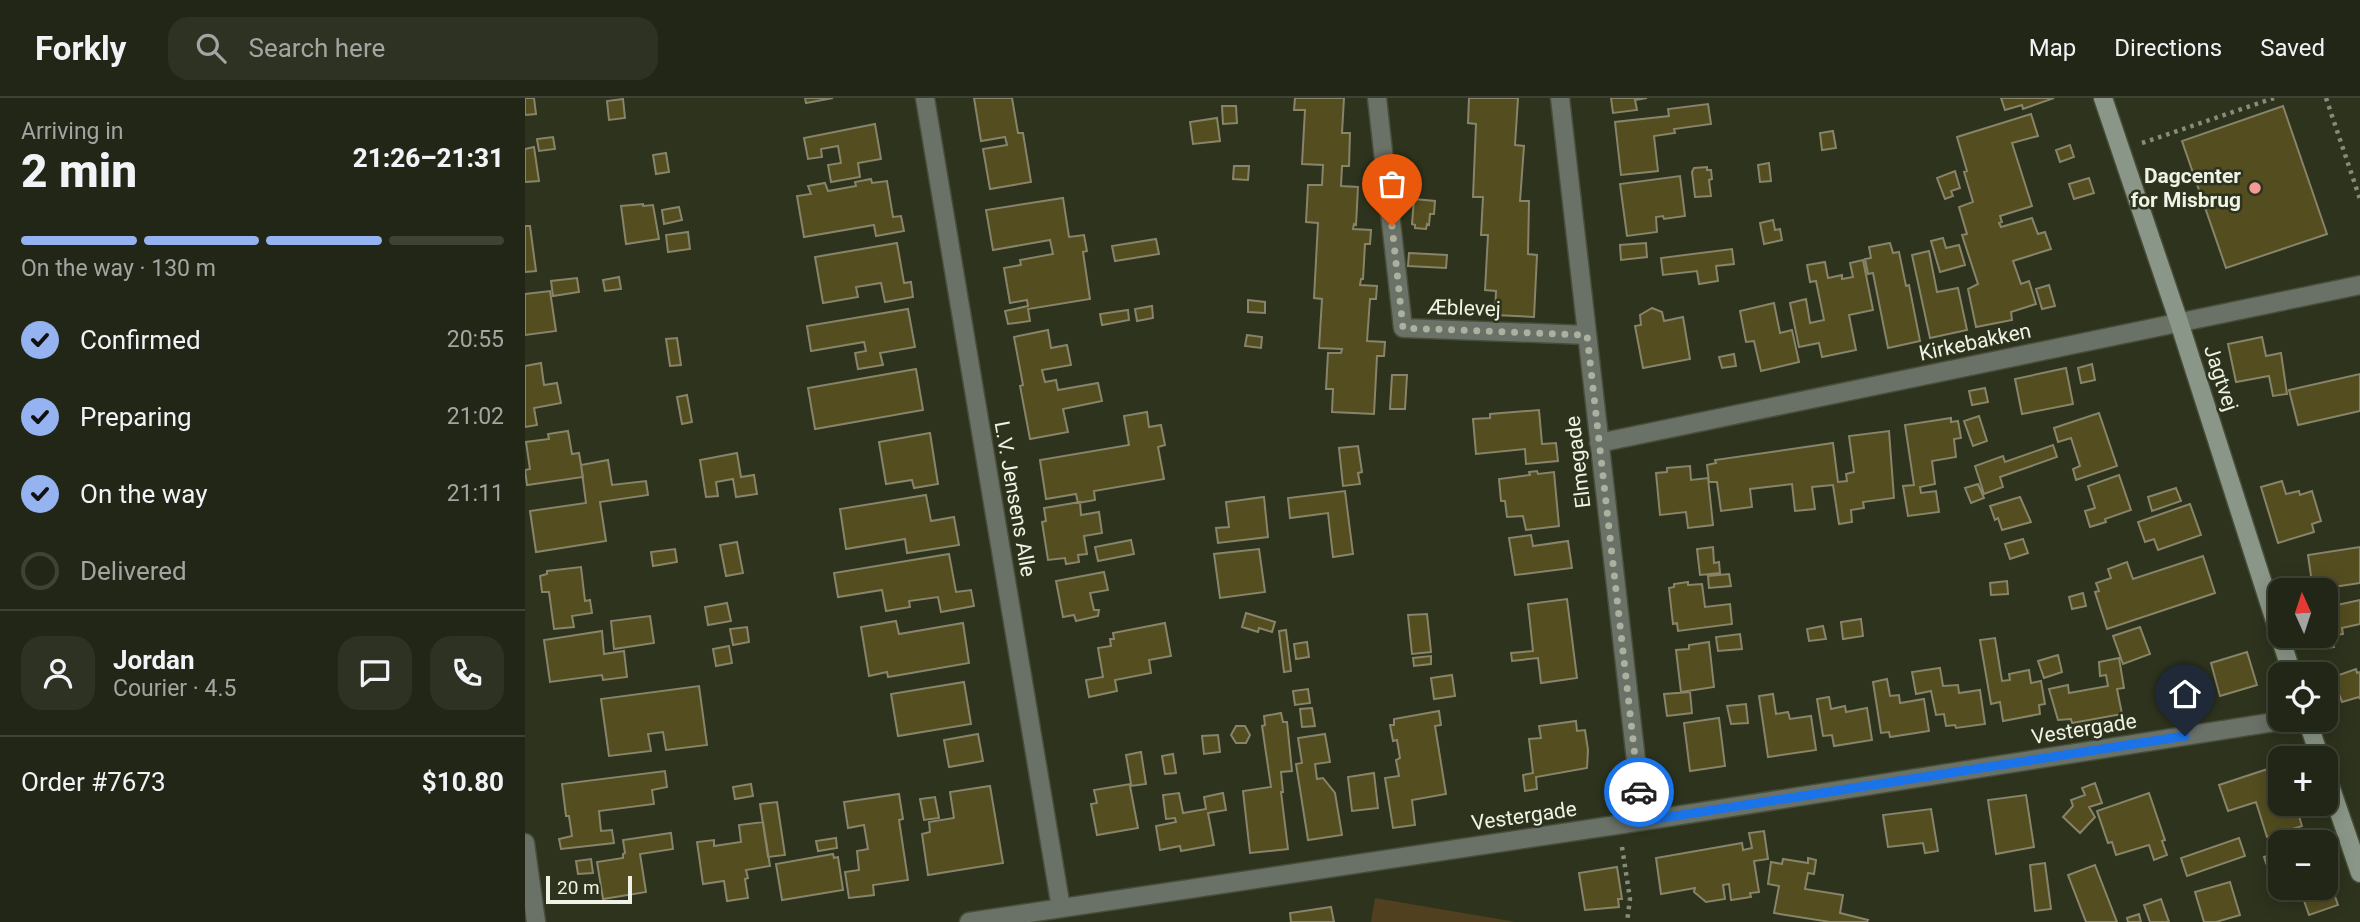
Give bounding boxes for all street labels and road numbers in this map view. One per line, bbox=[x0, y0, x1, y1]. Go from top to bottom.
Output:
street label: Æblevej bbox=[1426, 295, 1501, 321]
street label: Kirkebakken bbox=[1917, 318, 2033, 366]
street label: Jagtvej bbox=[2199, 342, 2243, 414]
street label: Elmegade bbox=[1560, 414, 1596, 510]
street label: L.V. Jensens Alle bbox=[989, 419, 1041, 579]
street label: Vestergade bbox=[2030, 709, 2138, 749]
street label: Vestergade bbox=[1470, 797, 1578, 835]

